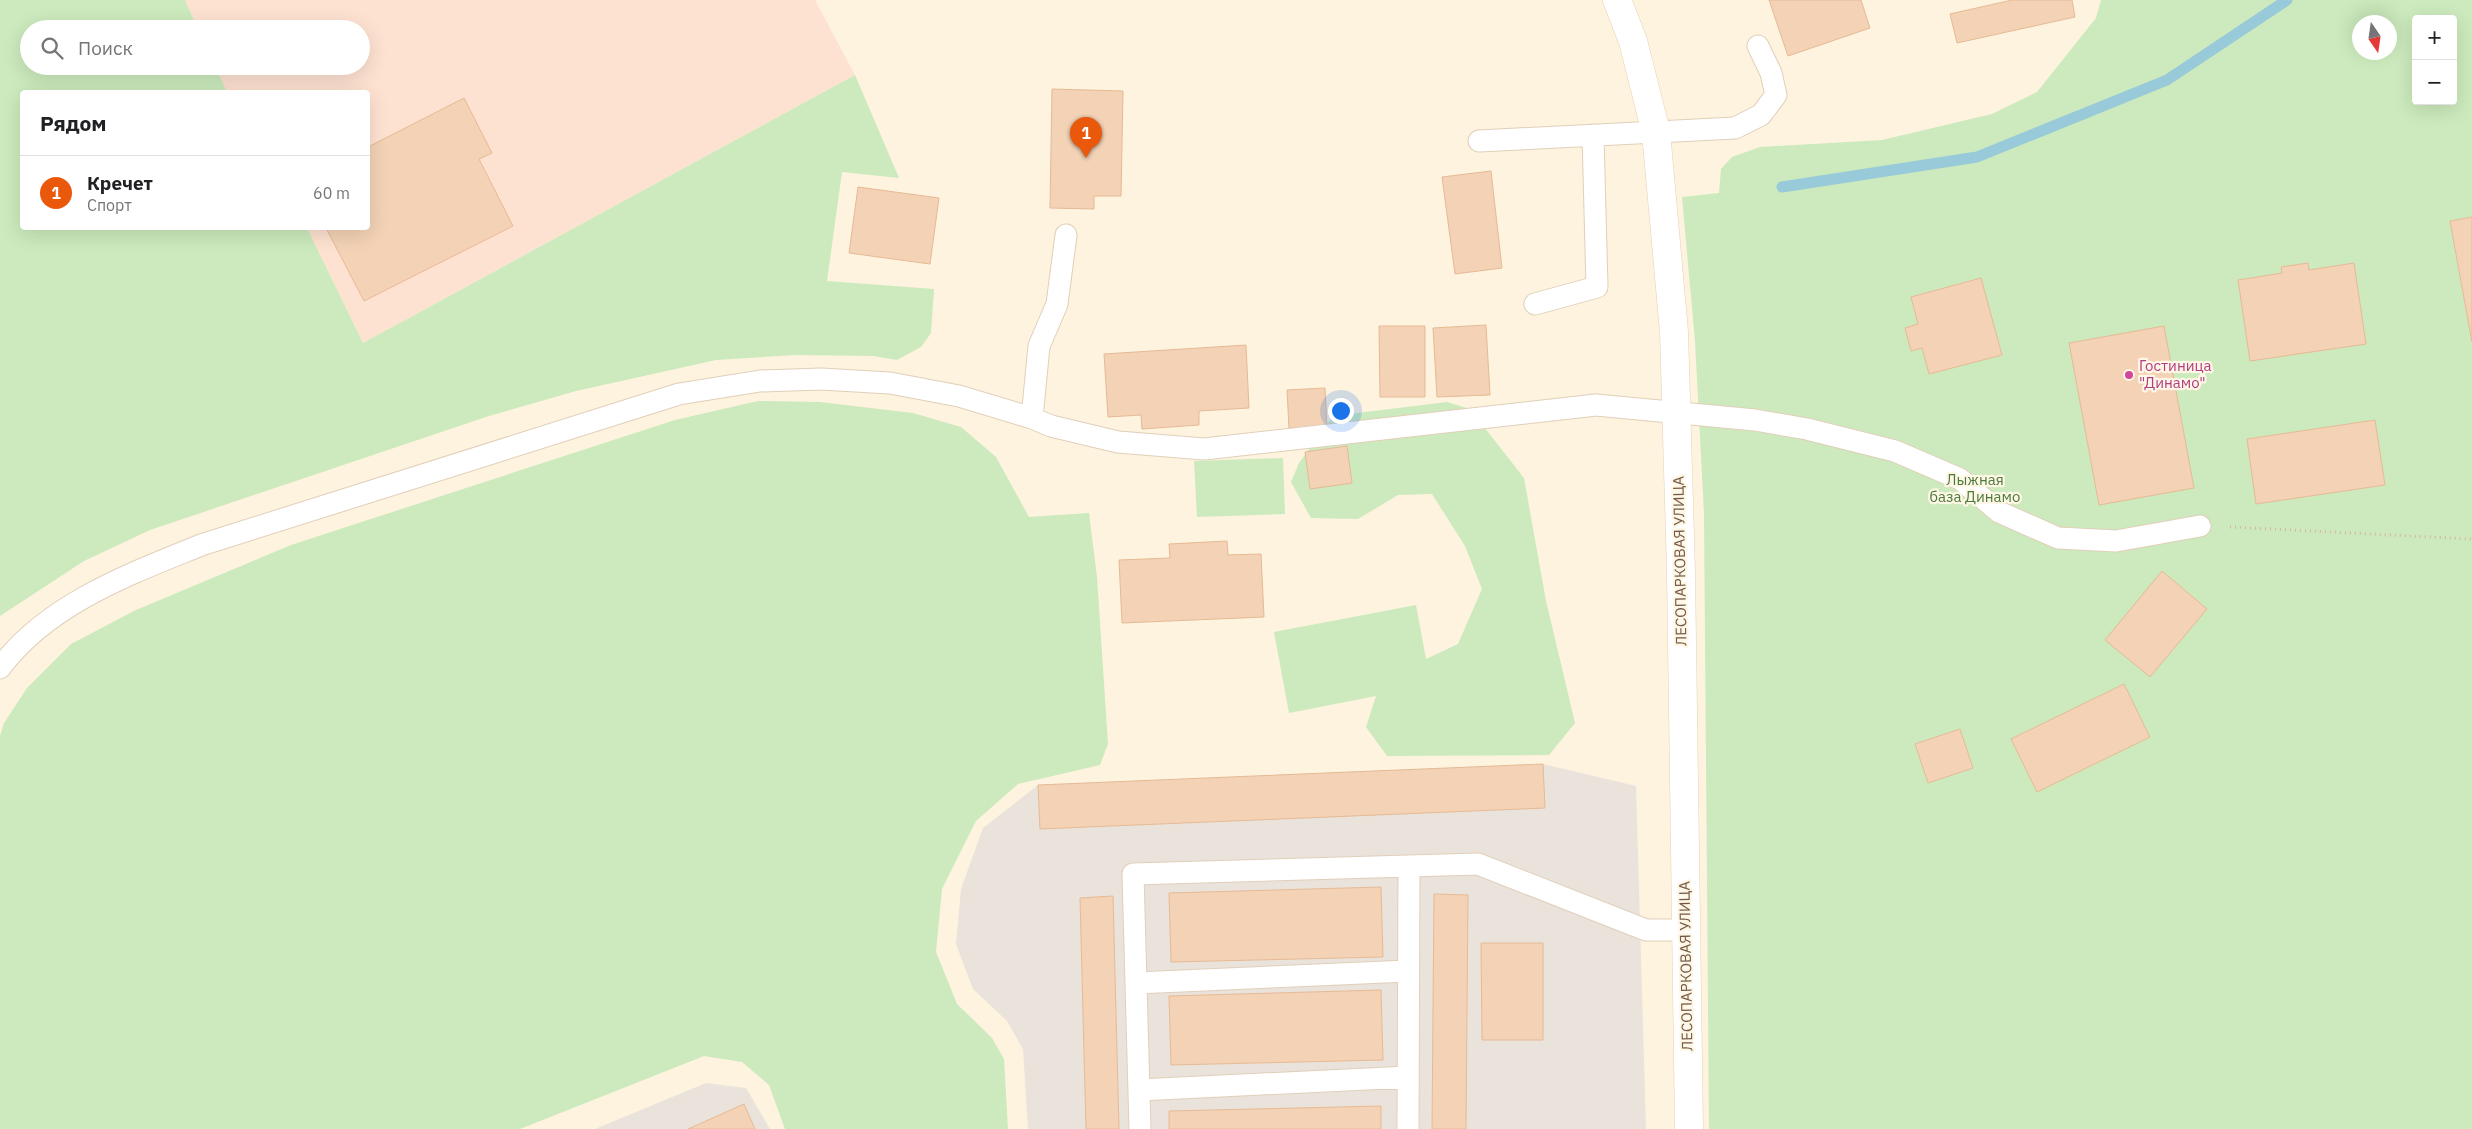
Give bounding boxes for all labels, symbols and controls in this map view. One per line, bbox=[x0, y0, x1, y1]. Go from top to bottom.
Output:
north arrow bbox=[2352, 15, 2397, 60]
map controls bbox=[2412, 15, 2457, 105]
button: + bbox=[2412, 15, 2457, 60]
search box bbox=[20, 20, 370, 75]
icon: search bbox=[38, 34, 66, 62]
text: Поиск bbox=[78, 36, 133, 60]
button: − bbox=[2412, 60, 2457, 105]
text: Рядом bbox=[40, 109, 107, 137]
pin: 1 bbox=[1070, 117, 1102, 158]
text: Кречет bbox=[87, 171, 153, 195]
text: 1 bbox=[51, 183, 61, 203]
text: 60 m bbox=[313, 183, 350, 203]
text: Спорт bbox=[87, 195, 132, 215]
place label: Гостиница "Динамо" bbox=[2139, 356, 2212, 392]
marker: Гостиница "Динамо" bbox=[2123, 369, 2135, 381]
your location bbox=[1328, 398, 1354, 424]
park label: Лыжная база Динамо bbox=[1930, 470, 2020, 506]
street label: ЛЕСОПАРКОВАЯ УЛИЦА bbox=[1669, 475, 1690, 646]
street label: ЛЕСОПАРКОВАЯ УЛИЦА bbox=[1675, 880, 1696, 1051]

